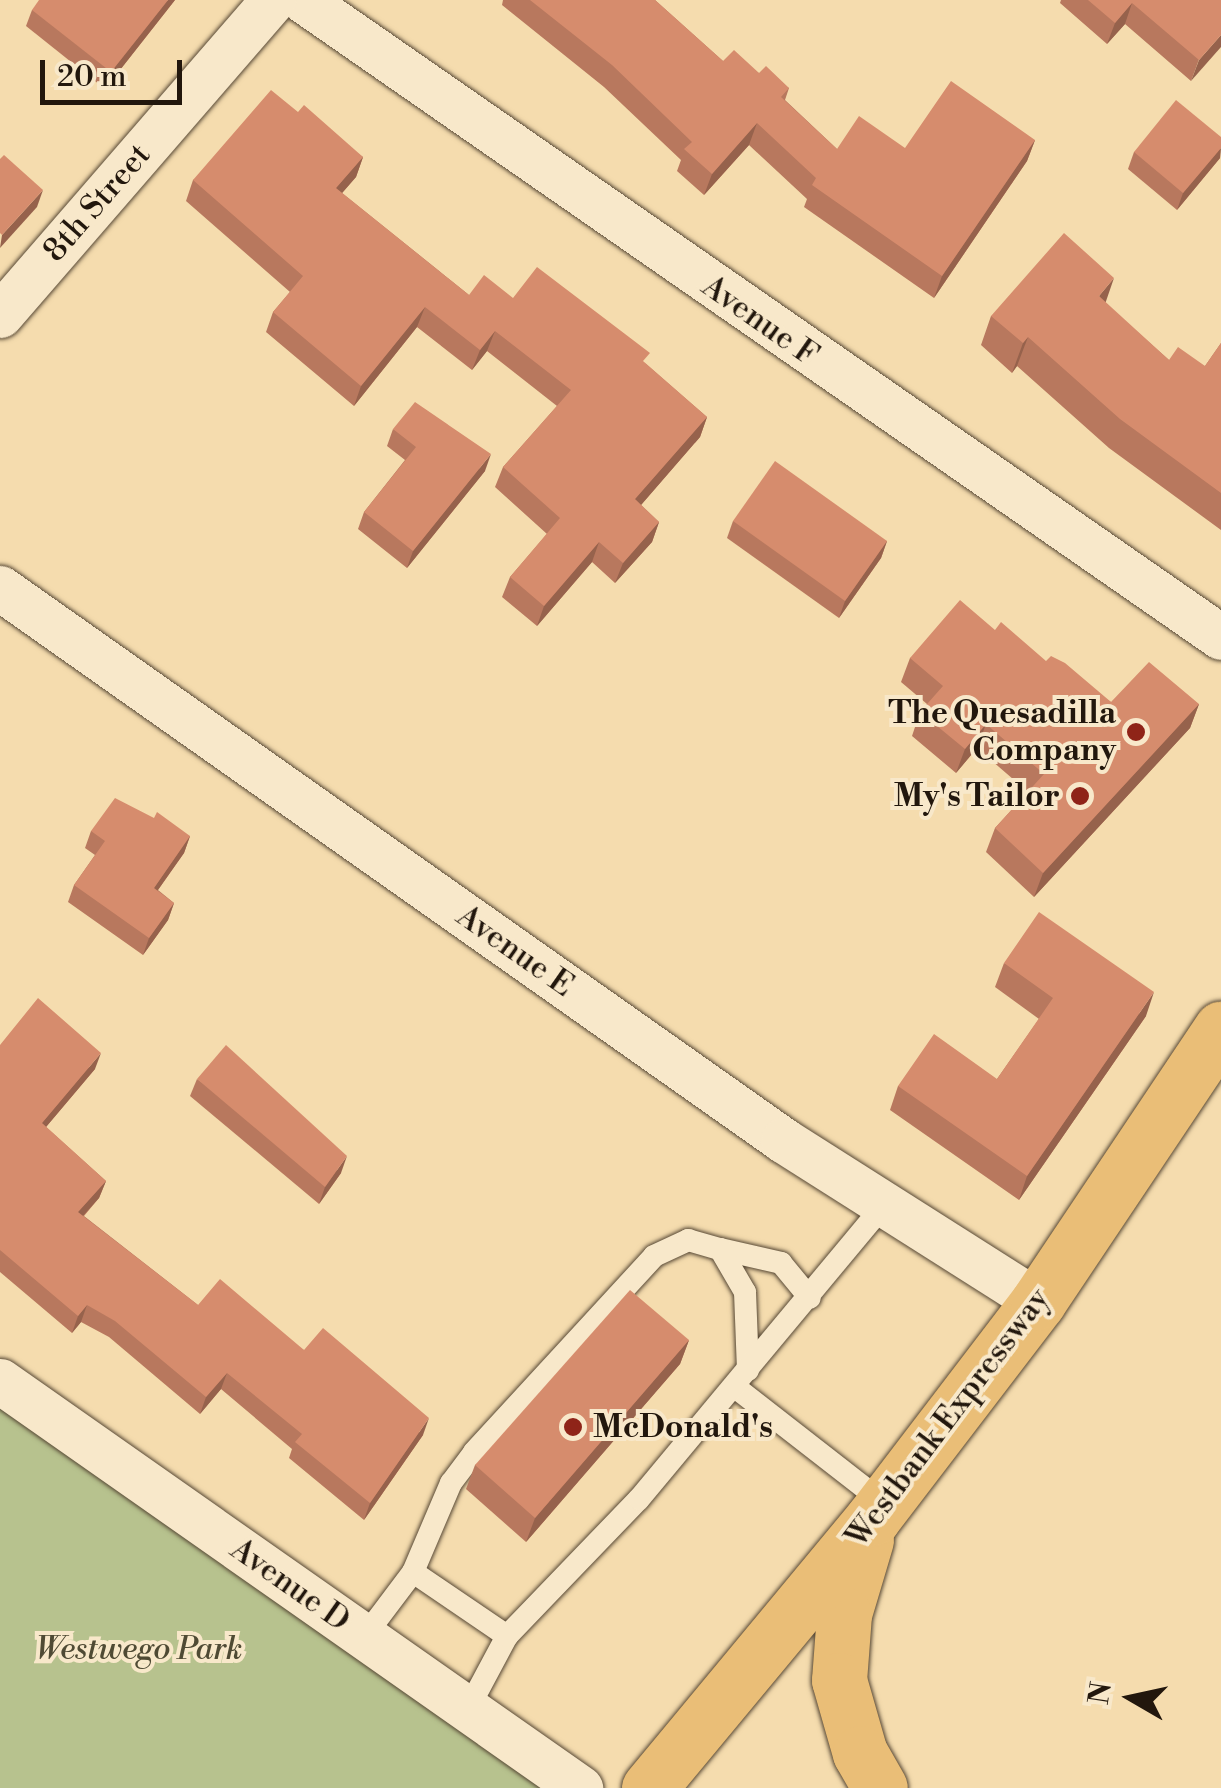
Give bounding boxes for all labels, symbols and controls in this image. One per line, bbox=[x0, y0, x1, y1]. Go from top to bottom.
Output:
scale bar bbox=[45, 40, 188, 102]
text: 20 m bbox=[57, 58, 126, 96]
street label: 8th Street bbox=[35, 136, 159, 270]
street label: Avenue F bbox=[694, 267, 826, 375]
place label: The Quesadilla Company bbox=[888, 695, 1116, 770]
marker: The Quesadilla Company bbox=[1125, 721, 1147, 743]
place label: My's Tailor bbox=[894, 777, 1060, 815]
marker: My's Tailor bbox=[1069, 785, 1091, 807]
street label: Avenue E bbox=[449, 897, 581, 1005]
street label: Westbank Expressway bbox=[838, 1281, 1058, 1555]
place label: McDonald's bbox=[593, 1408, 773, 1446]
marker: McDonald's bbox=[562, 1416, 584, 1438]
street label: Avenue D bbox=[223, 1530, 357, 1640]
park label: Westwego Park bbox=[35, 1630, 243, 1668]
north arrow bbox=[1081, 1648, 1181, 1748]
text: N bbox=[1082, 1680, 1120, 1707]

